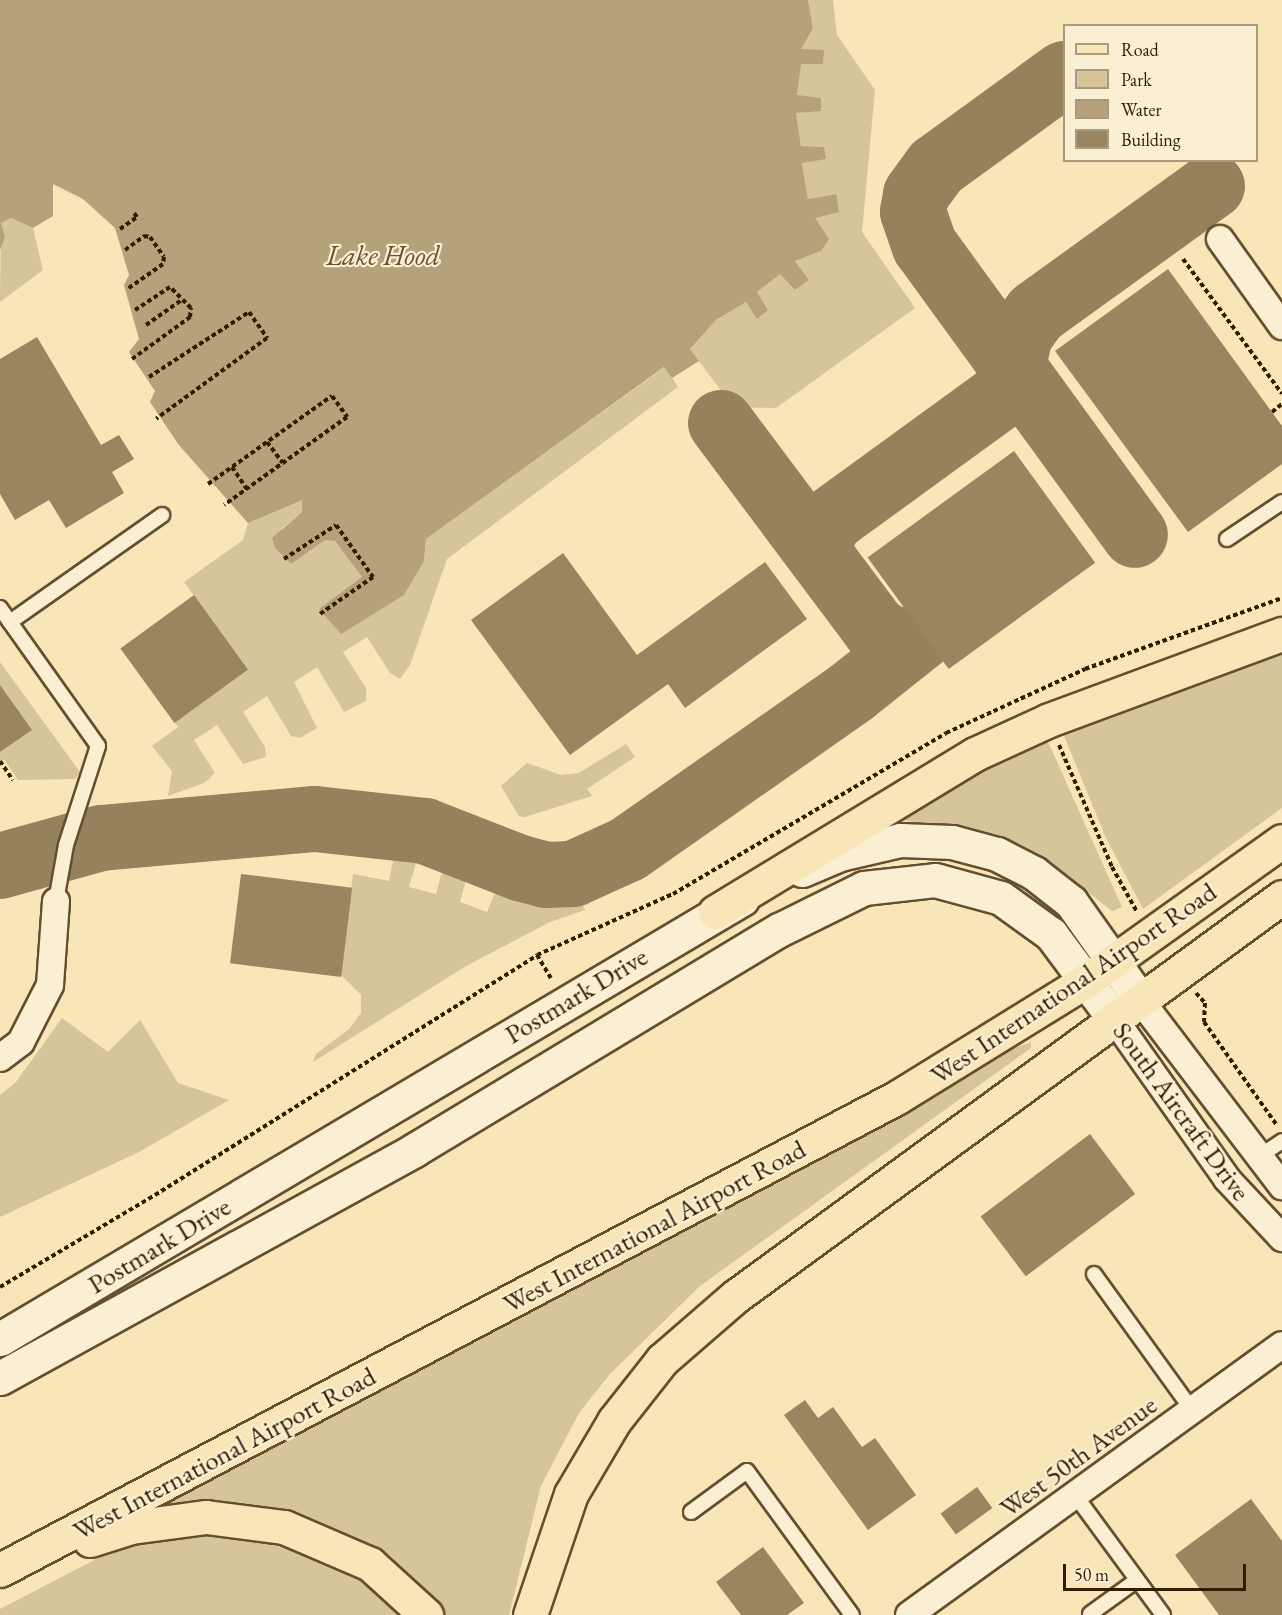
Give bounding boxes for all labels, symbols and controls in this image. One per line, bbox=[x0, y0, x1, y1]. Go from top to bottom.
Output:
legend bbox=[1063, 24, 1258, 162]
text: Road bbox=[1121, 38, 1159, 61]
text: Park bbox=[1121, 68, 1152, 91]
text: Water bbox=[1121, 98, 1162, 121]
text: Building bbox=[1121, 128, 1181, 151]
water label: Lake Hood bbox=[326, 238, 440, 272]
street label: West International Airport Road bbox=[924, 875, 1222, 1091]
street label: Postmark Drive bbox=[499, 940, 653, 1050]
street label: South Aircraft Drive bbox=[1106, 1015, 1258, 1207]
street label: West International Airport Road bbox=[497, 1132, 811, 1320]
street label: Postmark Drive bbox=[82, 1190, 236, 1300]
street label: West International Airport Road bbox=[67, 1359, 381, 1547]
street label: West 50th Avenue bbox=[993, 1388, 1163, 1524]
scale bar bbox=[1066, 1552, 1249, 1590]
text: 50 m bbox=[1074, 1563, 1109, 1586]

